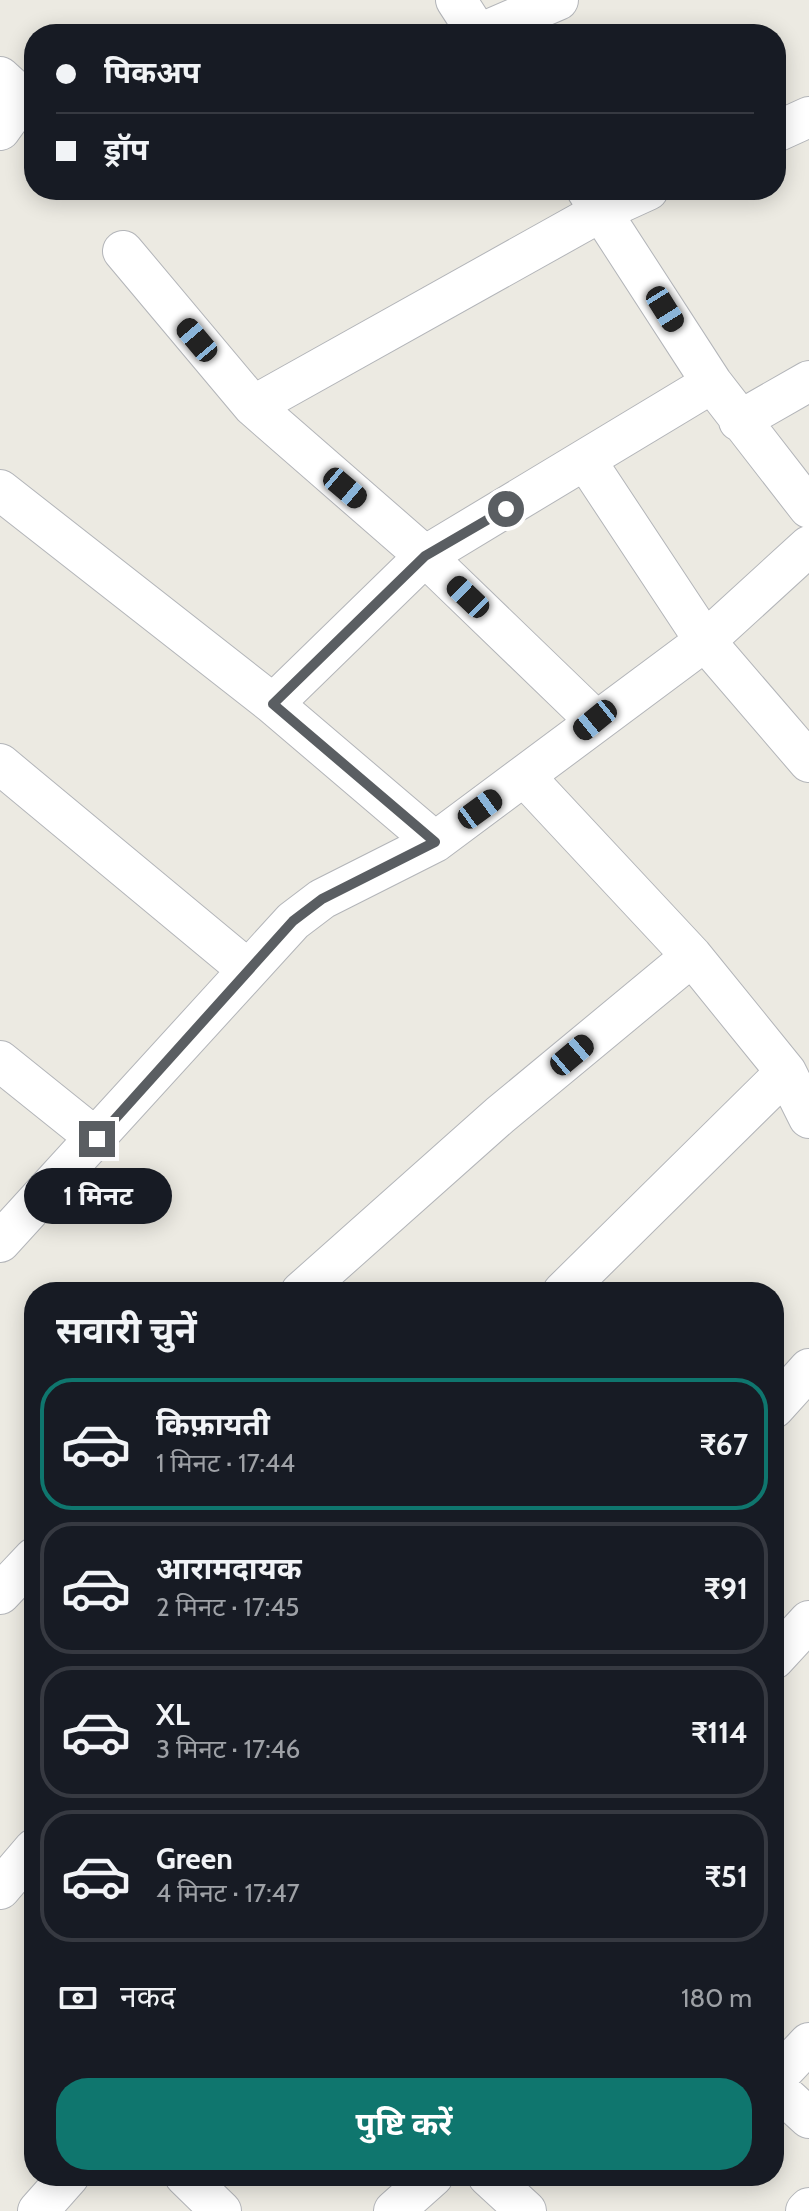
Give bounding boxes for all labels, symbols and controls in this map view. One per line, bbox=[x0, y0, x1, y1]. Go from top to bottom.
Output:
text: पिकअप bbox=[104, 54, 200, 91]
text: ड्रॉप bbox=[104, 131, 148, 168]
car bbox=[642, 282, 688, 336]
car bbox=[172, 314, 222, 366]
car bbox=[319, 463, 371, 513]
route start bbox=[488, 491, 524, 527]
car bbox=[442, 572, 494, 622]
car bbox=[569, 696, 621, 744]
car bbox=[454, 785, 506, 833]
car bbox=[546, 1030, 598, 1080]
route end bbox=[79, 1121, 115, 1157]
callout: 1 मिनट bbox=[23, 1167, 171, 1223]
text: 1 मिनट bbox=[63, 1180, 133, 1212]
text: सवारी चुनें bbox=[56, 1308, 197, 1352]
text: किफ़ायती bbox=[156, 1406, 270, 1443]
icon: car bbox=[60, 1408, 132, 1480]
text: ₹67 bbox=[699, 1426, 748, 1463]
text: 1 मिनट · 17:44 bbox=[156, 1447, 295, 1479]
text: आरामदायक bbox=[156, 1550, 302, 1587]
icon: car bbox=[60, 1552, 132, 1624]
text: ₹91 bbox=[704, 1570, 748, 1607]
text: 2 मिनट · 17:45 bbox=[156, 1591, 299, 1623]
icon: car bbox=[60, 1696, 132, 1768]
text: XL bbox=[156, 1696, 190, 1733]
text: ₹114 bbox=[691, 1714, 748, 1751]
text: 3 मिनट · 17:46 bbox=[156, 1733, 300, 1765]
icon: car bbox=[60, 1840, 132, 1912]
text: Green bbox=[156, 1840, 233, 1877]
text: ₹51 bbox=[704, 1858, 748, 1895]
text: 4 मिनट · 17:47 bbox=[156, 1877, 300, 1909]
icon: cash bbox=[56, 1976, 100, 2020]
text: नकद bbox=[120, 1978, 176, 2015]
text: 180 m bbox=[681, 1982, 752, 2014]
button: पुष्टि करें bbox=[56, 2078, 752, 2170]

